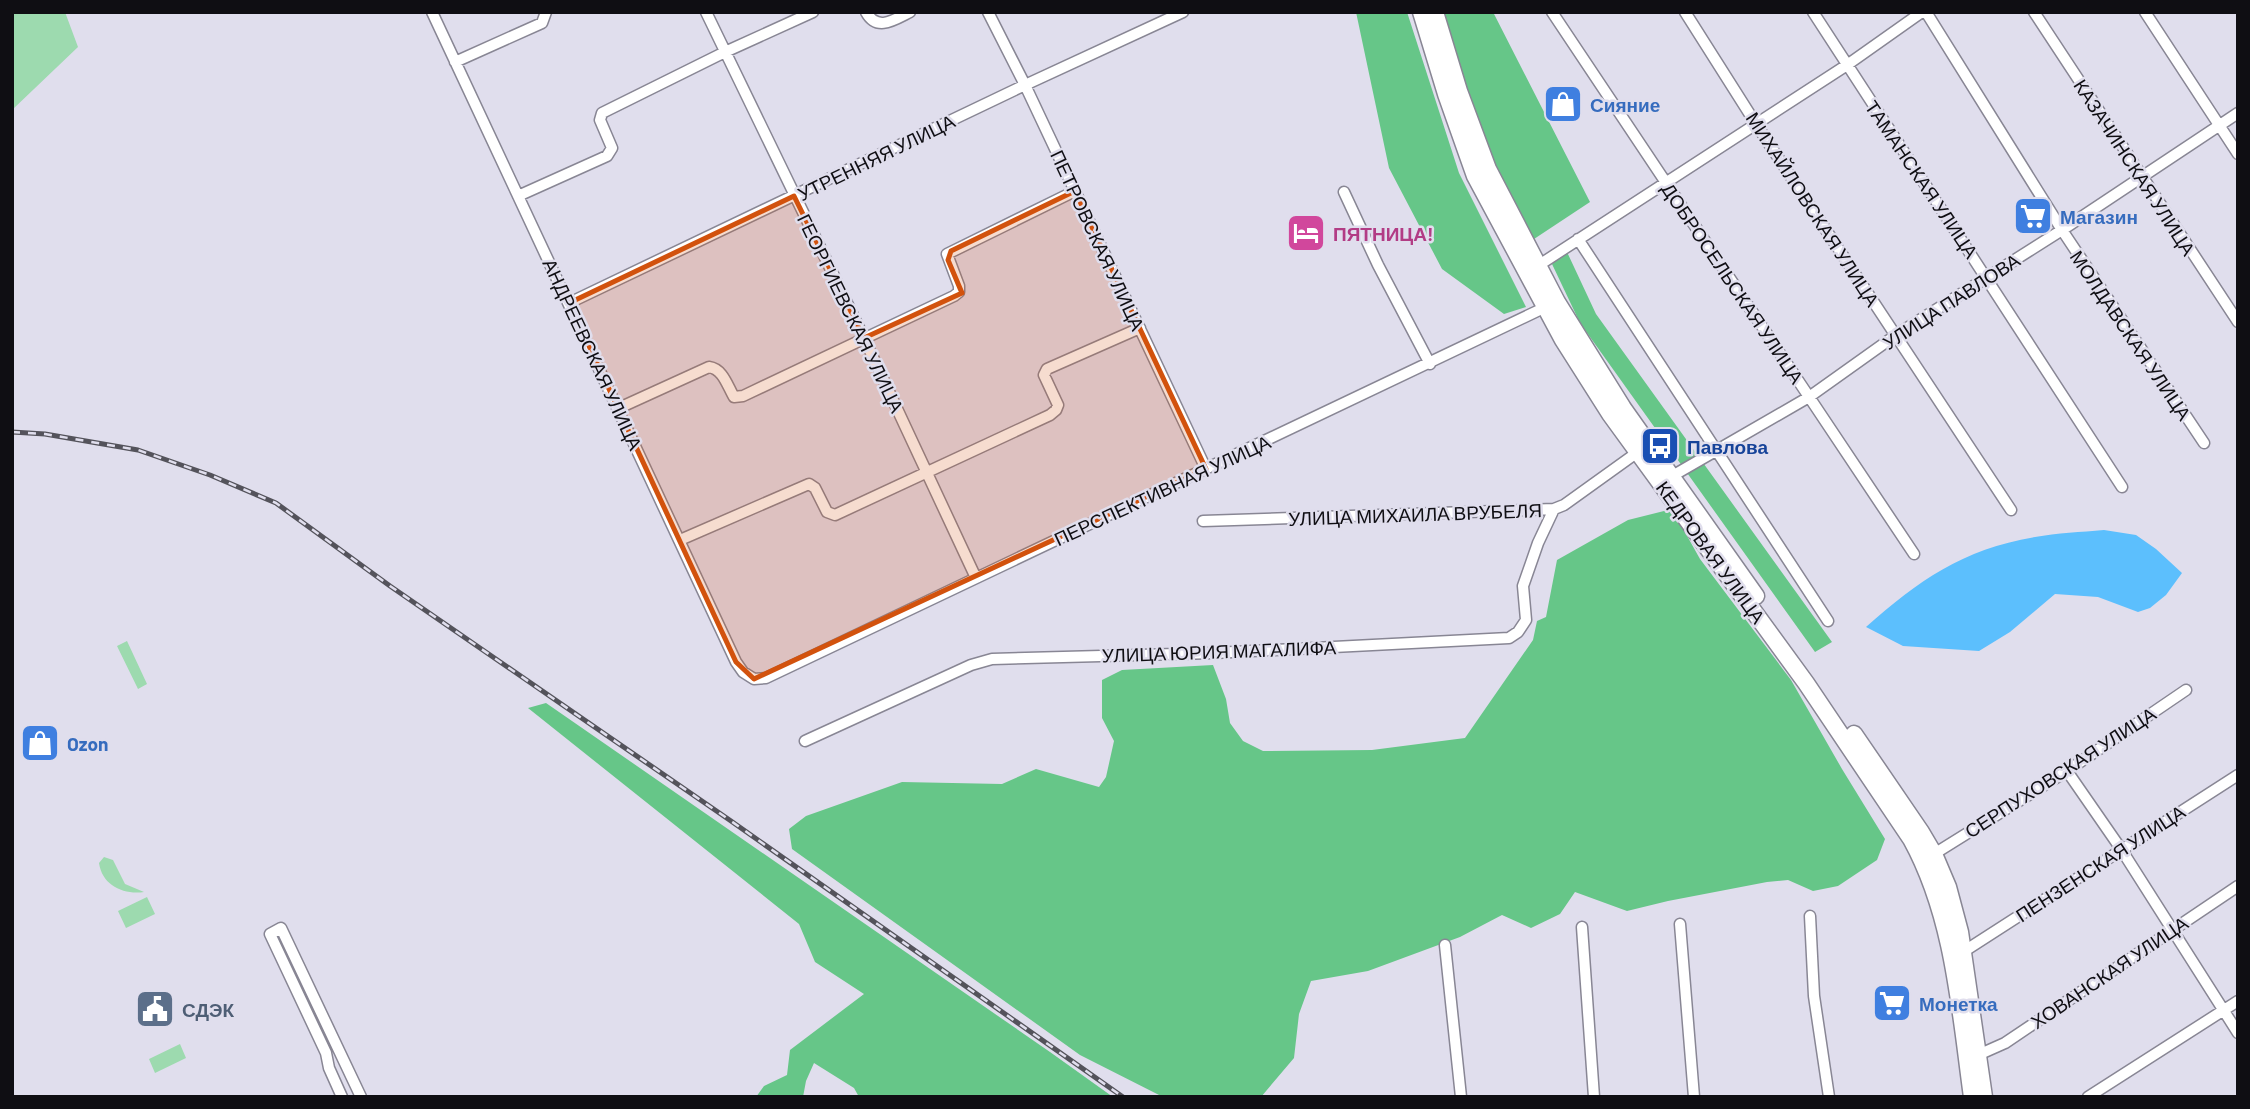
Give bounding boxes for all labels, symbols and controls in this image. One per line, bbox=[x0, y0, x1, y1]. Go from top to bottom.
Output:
street label: КАЗАЧИНСКАЯ УЛИЦА bbox=[2069, 75, 2201, 260]
shop icon: Сияние bbox=[1542, 83, 1584, 125]
place label: Сияние bbox=[1590, 93, 1660, 116]
street label: ТАМАНСКАЯ УЛИЦА bbox=[1861, 96, 1983, 262]
street label: МИХАЙЛОВСКАЯ УЛИЦА bbox=[1742, 108, 1885, 311]
street label: УТРЕННЯЯ УЛИЦА bbox=[794, 109, 959, 205]
street label: ПЕТРОВСКАЯ УЛИЦА bbox=[1046, 146, 1150, 334]
street label: ДОБРОСЕЛЬСКАЯ УЛИЦА bbox=[1657, 178, 1809, 388]
supermarket icon: Магазин bbox=[2012, 195, 2054, 237]
place label: Магазин bbox=[2060, 205, 2138, 228]
street label: ГЕОРГИЕВСКАЯ УЛИЦА bbox=[793, 210, 909, 416]
hotel icon: ПЯТНИЦА! bbox=[1285, 212, 1327, 254]
place label: ПЯТНИЦА! bbox=[1333, 222, 1433, 245]
street label: МОЛДАВСКАЯ УЛИЦА bbox=[2066, 246, 2197, 424]
street label: УЛИЦА ПАВЛОВА bbox=[1878, 248, 2024, 354]
street label: АНДРЕЕВСКАЯ УЛИЦА bbox=[538, 255, 648, 454]
bus stop icon: Павлова bbox=[1639, 425, 1681, 467]
street label: ПЕРСПЕКТИВНАЯ УЛИЦА bbox=[1050, 430, 1274, 550]
place label: Павлова bbox=[1687, 435, 1769, 458]
street label: КЕДРОВАЯ УЛИЦА bbox=[1652, 476, 1771, 628]
street label: УЛИЦА МИХАИЛА ВРУБЕЛЯ bbox=[1288, 498, 1542, 530]
street label: УЛИЦА ЮРИЯ МАГАЛИФА bbox=[1101, 635, 1337, 667]
street label: СЕРПУХОВСКАЯ УЛИЦА bbox=[1960, 701, 2160, 842]
shop icon: Ozon bbox=[19, 722, 61, 764]
place label: Ozon bbox=[67, 732, 109, 755]
street label: ПЕНЗЕНСКАЯ УЛИЦА bbox=[2011, 799, 2189, 926]
street label: ХОВАНСКАЯ УЛИЦА bbox=[2026, 911, 2192, 1033]
supermarket icon: Монетка bbox=[1871, 982, 1913, 1024]
public building icon: СДЭК bbox=[134, 988, 176, 1030]
place label: Монетка bbox=[1919, 992, 1998, 1015]
place label: СДЭК bbox=[182, 998, 235, 1021]

